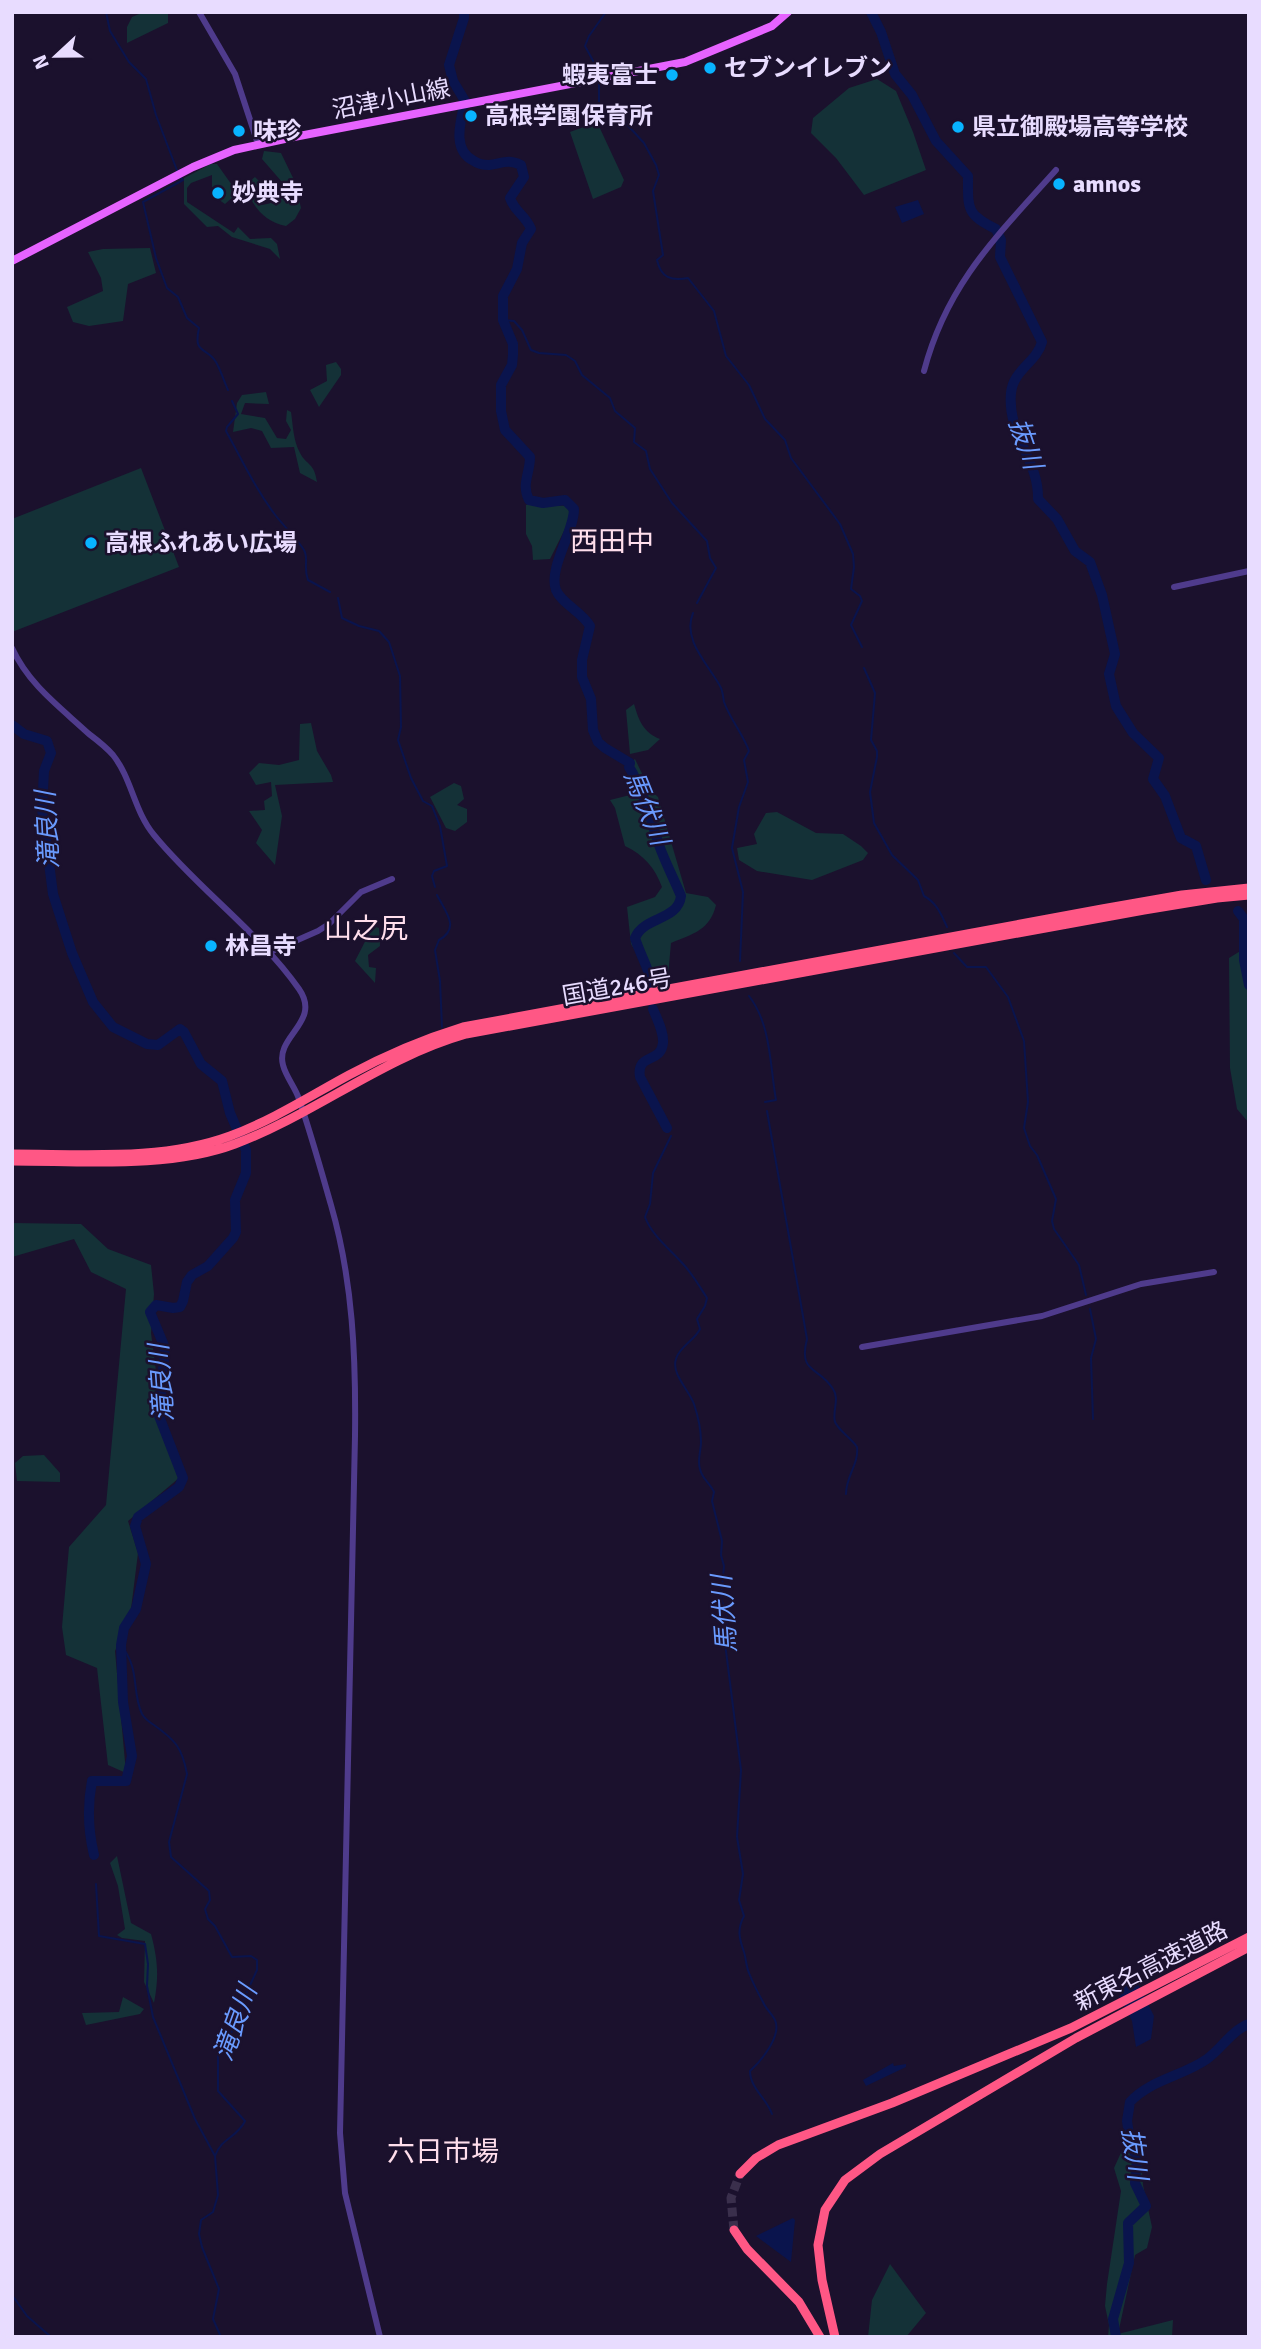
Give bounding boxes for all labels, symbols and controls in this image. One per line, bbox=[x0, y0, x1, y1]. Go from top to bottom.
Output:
north arrow bbox=[21, 21, 91, 91]
text: N bbox=[28, 51, 55, 73]
place label: セブンイレブン bbox=[724, 53, 892, 83]
place label: 蝦夷富士 bbox=[562, 60, 658, 90]
marker: セブンイレブン bbox=[702, 60, 718, 76]
marker: 蝦夷富士 bbox=[664, 67, 680, 83]
street label: 沼津小山線 bbox=[329, 73, 453, 125]
place label: 高根学園保育所 bbox=[485, 101, 653, 131]
marker: 高根学園保育所 bbox=[463, 108, 479, 124]
place label: 県立御殿場高等学校 bbox=[972, 112, 1188, 142]
place label: 味珍 bbox=[253, 116, 301, 146]
marker: 県立御殿場高等学校 bbox=[950, 119, 966, 135]
marker: 味珍 bbox=[231, 123, 247, 139]
place label: amnos bbox=[1073, 169, 1141, 199]
marker: amnos bbox=[1051, 176, 1067, 192]
place label: 妙典寺 bbox=[232, 178, 304, 208]
marker: 妙典寺 bbox=[210, 185, 226, 201]
water label: 抜川 bbox=[1001, 414, 1050, 477]
district label: 西田中 bbox=[570, 525, 654, 559]
place label: 高根ふれあい広場 bbox=[105, 528, 297, 558]
marker: 高根ふれあい広場 bbox=[83, 535, 99, 551]
water label: 馬伏川 bbox=[617, 766, 677, 853]
water label: 滝良川 bbox=[30, 787, 66, 870]
district label: 山之尻 bbox=[324, 912, 408, 946]
place label: 林昌寺 bbox=[225, 931, 297, 961]
marker: 林昌寺 bbox=[203, 938, 219, 954]
street label: 国道246号 bbox=[560, 963, 674, 1011]
water label: 滝良川 bbox=[143, 1340, 181, 1423]
water label: 馬伏川 bbox=[706, 1571, 744, 1654]
street label: 新東名高速道路 bbox=[1069, 1914, 1233, 2018]
water label: 滝良川 bbox=[208, 1978, 265, 2065]
water label: 抜川 bbox=[1115, 2126, 1154, 2185]
district label: 六日市場 bbox=[387, 2135, 499, 2169]

